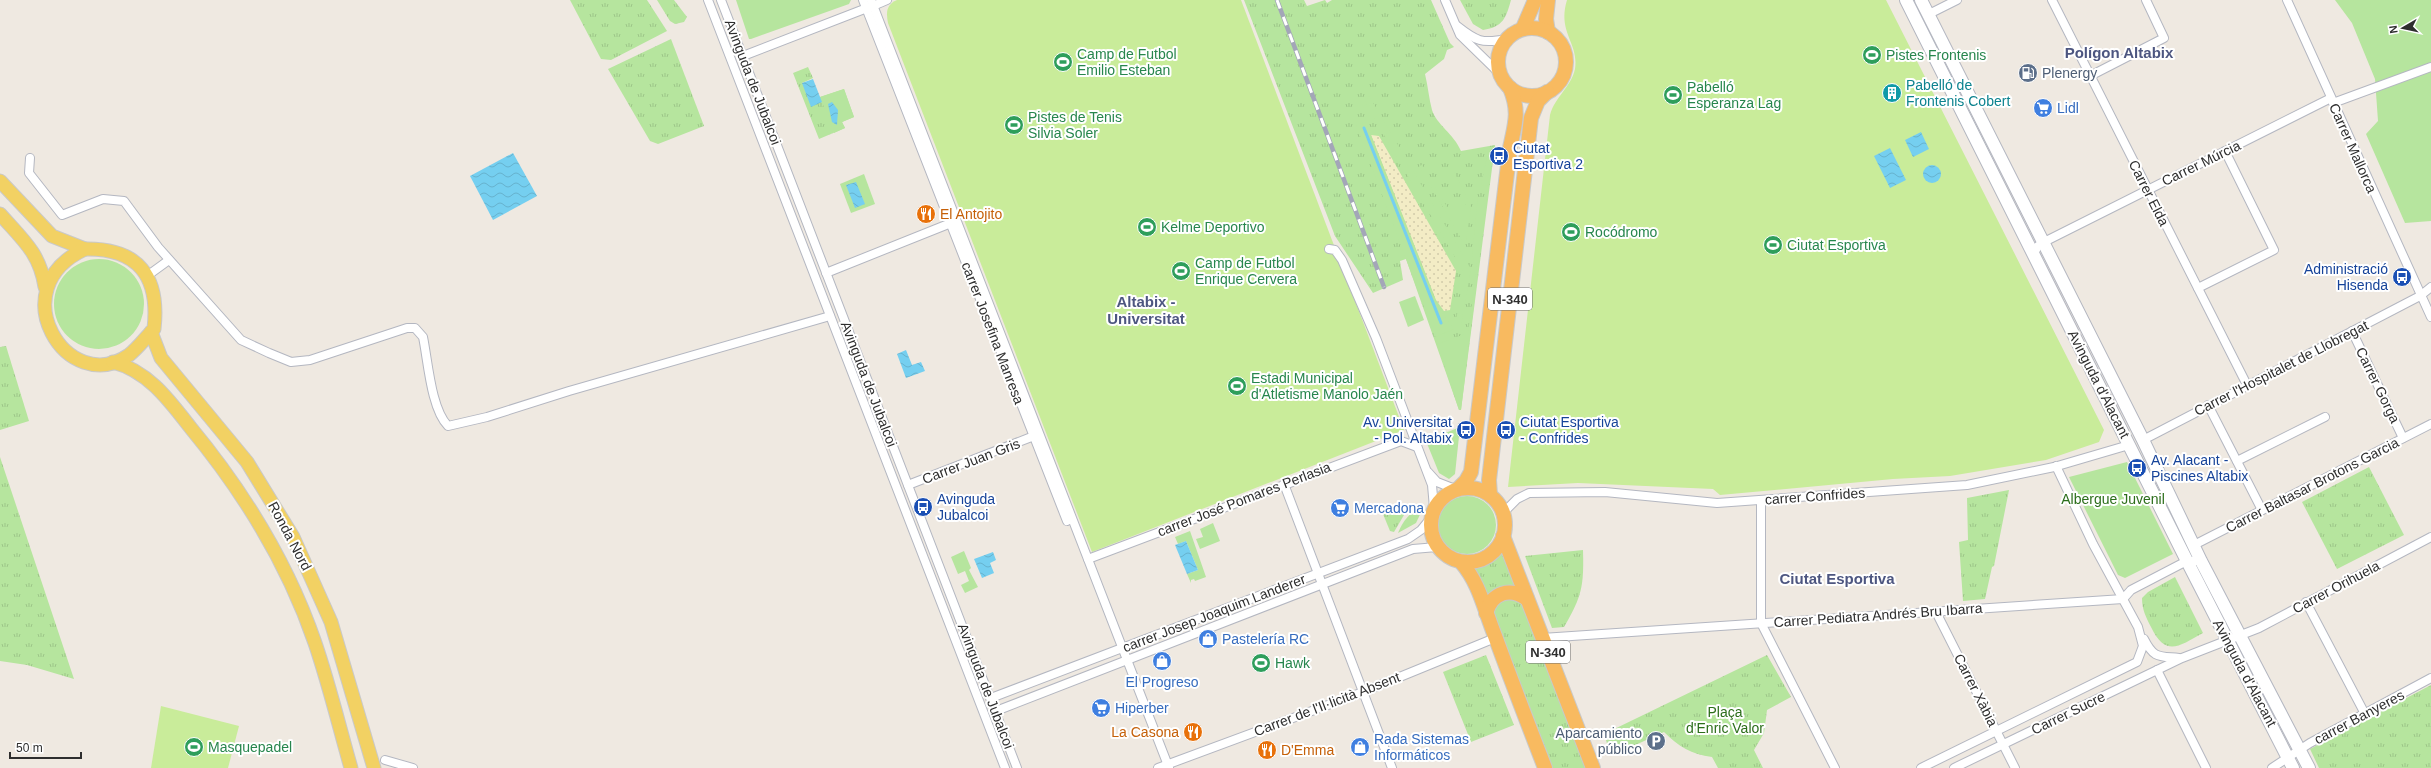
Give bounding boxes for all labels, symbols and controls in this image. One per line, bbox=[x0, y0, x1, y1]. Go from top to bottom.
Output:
north arrow bbox=[2383, 8, 2423, 48]
street label: Avinguda de Jubalcoi bbox=[722, 17, 784, 147]
text: N bbox=[2387, 25, 2400, 34]
sports icon: Pistes Frontenis bbox=[1861, 44, 1883, 66]
district label: Polígon Altabix bbox=[2065, 44, 2174, 61]
place label: Camp de Futbol Emilio Esteban bbox=[1077, 46, 1177, 78]
place label: Pistes Frontenis bbox=[1886, 47, 1986, 63]
sports icon: Camp de Futbol Emilio Esteban bbox=[1052, 51, 1074, 73]
fuel station icon: Plenergy bbox=[2017, 62, 2039, 84]
place label: Plenergy bbox=[2042, 65, 2097, 81]
place label: Pabelló de Frontenis Cobert bbox=[1906, 77, 2010, 109]
place label: Pabelló Esperanza Lag bbox=[1687, 79, 1781, 111]
building icon: Pabelló de Frontenis Cobert bbox=[1881, 82, 1903, 104]
sports icon: Pabelló Esperanza Lag bbox=[1662, 84, 1684, 106]
supermarket icon: Lidl bbox=[2032, 97, 2054, 119]
place label: Lidl bbox=[2057, 100, 2079, 116]
street label: Carrer Mallorca bbox=[2326, 101, 2380, 196]
place label: Pistes de Tenis Silvia Soler bbox=[1028, 109, 1122, 141]
sports icon: Pistes de Tenis Silvia Soler bbox=[1003, 114, 1025, 136]
street label: Carrer Múrcia bbox=[2159, 137, 2243, 189]
place label: Ciutat Esportiva 2 bbox=[1513, 140, 1583, 172]
bus stop icon: Ciutat Esportiva 2 bbox=[1488, 145, 1510, 167]
street label: Carrer Elda bbox=[2126, 157, 2172, 229]
restaurant icon: El Antojito bbox=[915, 203, 937, 225]
place label: El Antojito bbox=[940, 206, 1002, 222]
sports icon: Kelme Deportivo bbox=[1136, 216, 1158, 238]
place label: Kelme Deportivo bbox=[1161, 219, 1265, 235]
sports icon: Rocódromo bbox=[1560, 221, 1582, 243]
place label: Rocódromo bbox=[1585, 224, 1658, 240]
sports icon: Ciutat Esportiva bbox=[1762, 234, 1784, 256]
place label: Ciutat Esportiva bbox=[1787, 237, 1886, 253]
place label: Camp de Futbol Enrique Cervera bbox=[1195, 255, 1297, 287]
street label: carrer Josefina Manresa bbox=[958, 260, 1028, 407]
sports icon: Camp de Futbol Enrique Cervera bbox=[1170, 260, 1192, 282]
place label: Administració Hisenda bbox=[2304, 261, 2388, 293]
bus stop icon: Administració Hisenda bbox=[2391, 266, 2413, 288]
road number: N-340 bbox=[1488, 288, 1532, 310]
district label: Altabix - Universitat bbox=[1107, 293, 1185, 327]
street label: Carrer l'Hospitalet de Llobregat bbox=[2191, 317, 2371, 419]
street label: Avinguda de Jubalcoi bbox=[838, 319, 900, 449]
street label: Avinguda d'Alacant bbox=[2065, 327, 2133, 441]
street label: Carrer Gorga bbox=[2353, 344, 2403, 426]
place label: Estadi Municipal d'Atletisme Manolo Jaén bbox=[1251, 370, 1403, 402]
sports icon: Estadi Municipal d'Atletisme Manolo Jaén bbox=[1226, 375, 1248, 397]
place label: Av. Universitat - Pol. Altabix bbox=[1363, 414, 1452, 446]
place label: Ciutat Esportiva - Confrides bbox=[1520, 414, 1619, 446]
bus stop icon: Av. Universitat - Pol. Altabix bbox=[1455, 419, 1477, 441]
bus stop icon: Ciutat Esportiva - Confrides bbox=[1495, 419, 1517, 441]
street label: Carrer Baltasar Brotons Garcia bbox=[2223, 434, 2401, 536]
street label: Carrer Juan Gris bbox=[920, 435, 1022, 487]
place label: Av. Alacant - Piscines Altabix bbox=[2151, 452, 2248, 484]
bus stop icon: Av. Alacant - Piscines Altabix bbox=[2126, 457, 2148, 479]
street label: carrer José Pomares Perlasia bbox=[1155, 458, 1333, 540]
street label: carrer Confrides bbox=[1764, 485, 1866, 507]
place label: Avinguda Jubalcoi bbox=[937, 491, 995, 523]
park label: Albergue Juvenil bbox=[2061, 491, 2165, 507]
bus stop icon: Avinguda Jubalcoi bbox=[912, 496, 934, 518]
supermarket icon: Mercadona bbox=[1329, 497, 1351, 519]
street label: Ronda Nord bbox=[265, 499, 315, 573]
place label: Mercadona bbox=[1354, 500, 1424, 516]
street label: Carrer Orihuela bbox=[2290, 557, 2383, 617]
district label: Ciutat Esportiva bbox=[1779, 570, 1895, 587]
street label: carrer Josep Joaquim Landerer bbox=[1120, 571, 1308, 655]
street label: Carrer Pediatra Andrés Bru Ibarra bbox=[1773, 600, 1983, 630]
street label: Avinguda d'Alacant bbox=[2210, 617, 2280, 729]
street label: Avinguda de Jubalcoi bbox=[955, 621, 1017, 751]
shop icon: Pastelería RC bbox=[1197, 628, 1219, 650]
place label: Pastelería RC bbox=[1222, 631, 1309, 647]
road number: N-340 bbox=[1526, 641, 1570, 663]
shop icon: El Progreso bbox=[1151, 650, 1173, 672]
street label: Carrer Xàbia bbox=[1951, 651, 2001, 729]
sports icon: Hawk bbox=[1250, 652, 1272, 674]
place label: Hawk bbox=[1275, 655, 1311, 671]
street label: Carrer de l'Il·licità Absent bbox=[1252, 669, 1402, 739]
place label: El Progreso bbox=[1125, 674, 1199, 690]
street label: carrer Banyeres bbox=[2311, 687, 2407, 747]
street label: Carrer Sucre bbox=[2028, 688, 2108, 738]
supermarket icon: Hiperber bbox=[1090, 697, 1112, 719]
place label: Hiperber bbox=[1115, 700, 1169, 716]
park label: Plaça d'Enric Valor bbox=[1686, 704, 1764, 736]
restaurant icon: La Casona bbox=[1182, 721, 1204, 743]
place label: La Casona bbox=[1111, 724, 1179, 740]
place label: Aparcamiento público bbox=[1556, 725, 1642, 757]
parking icon: Aparcamiento público bbox=[1645, 730, 1667, 752]
place label: Rada Sistemas Informáticos bbox=[1374, 731, 1469, 763]
scale bar bbox=[10, 734, 81, 760]
sports icon: Masquepadel bbox=[183, 736, 205, 758]
shop icon: Rada Sistemas Informáticos bbox=[1349, 736, 1371, 758]
place label: Masquepadel bbox=[208, 739, 292, 755]
restaurant icon: D'Emma bbox=[1256, 739, 1278, 761]
text: 50 m bbox=[16, 741, 43, 755]
place label: D'Emma bbox=[1281, 742, 1334, 758]

